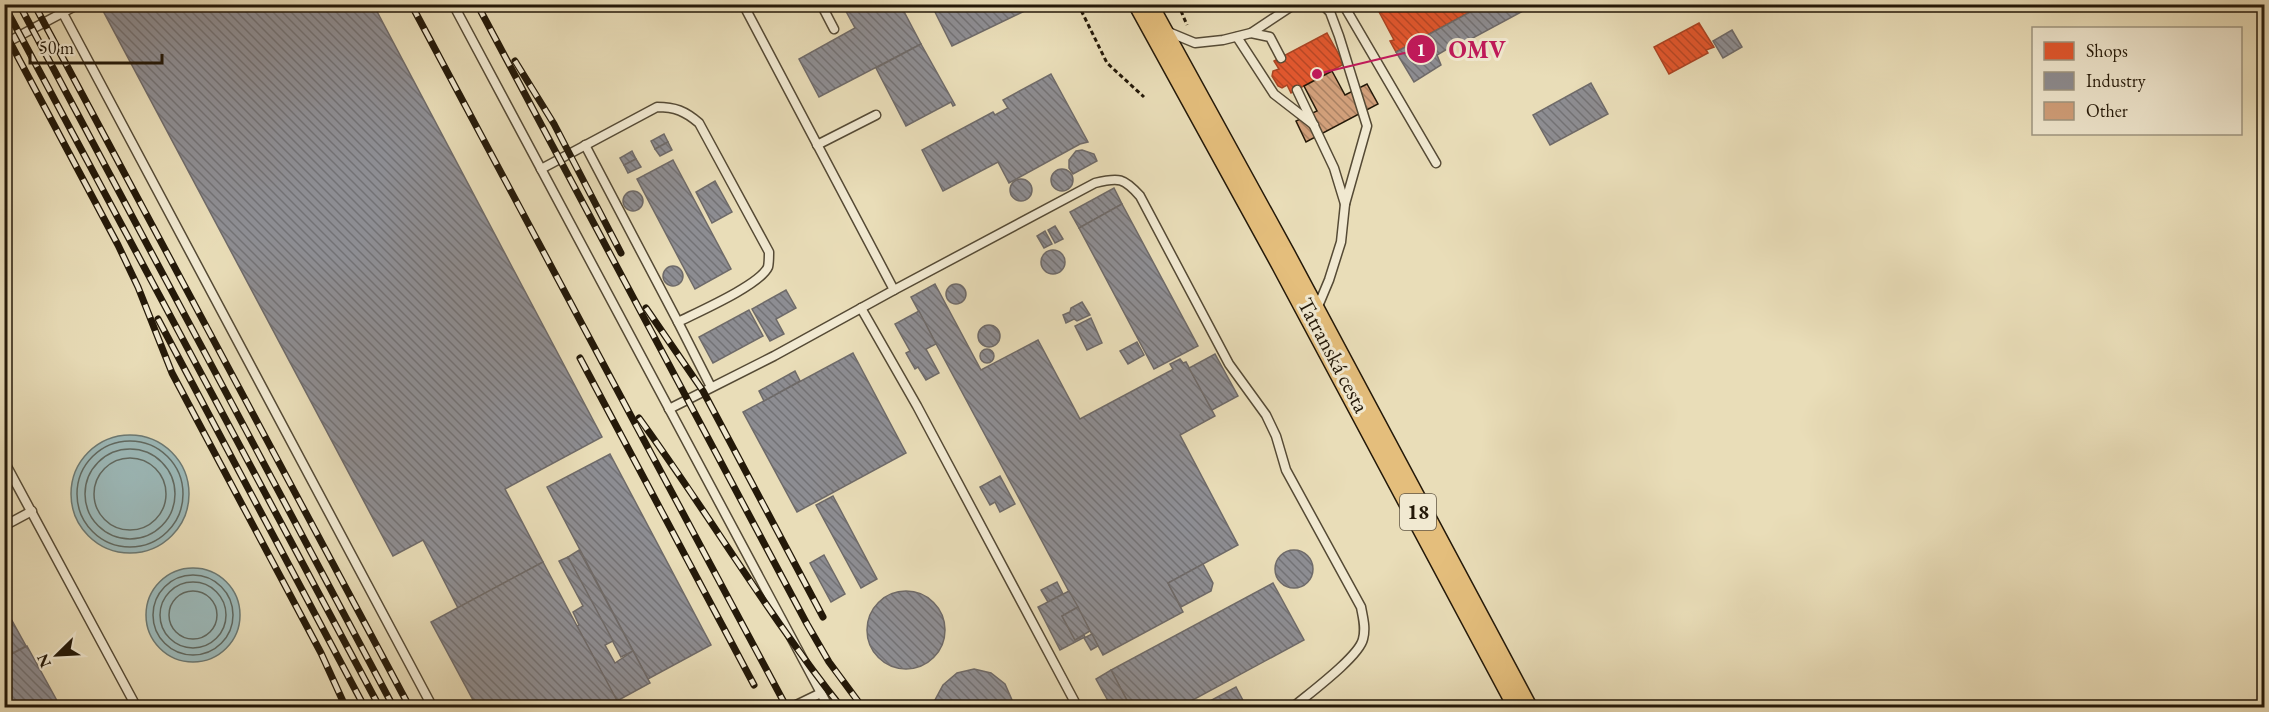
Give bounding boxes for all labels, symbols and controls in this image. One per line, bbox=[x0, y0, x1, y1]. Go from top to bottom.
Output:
scale bar bbox=[30, 27, 162, 65]
legend bbox=[2032, 27, 2242, 135]
callout: OMV bbox=[1406, 28, 1518, 70]
text: OMV bbox=[1448, 34, 1507, 65]
text: 50 m bbox=[39, 36, 74, 59]
text: 1 bbox=[1416, 38, 1426, 61]
text: Shops bbox=[2086, 39, 2128, 62]
text: Industry bbox=[2086, 69, 2146, 92]
text: Other bbox=[2086, 99, 2128, 122]
street label: Tatranská cesta bbox=[1291, 293, 1376, 418]
road number: 18 bbox=[1400, 494, 1436, 530]
north arrow bbox=[27, 625, 87, 685]
text: N bbox=[32, 651, 56, 671]

